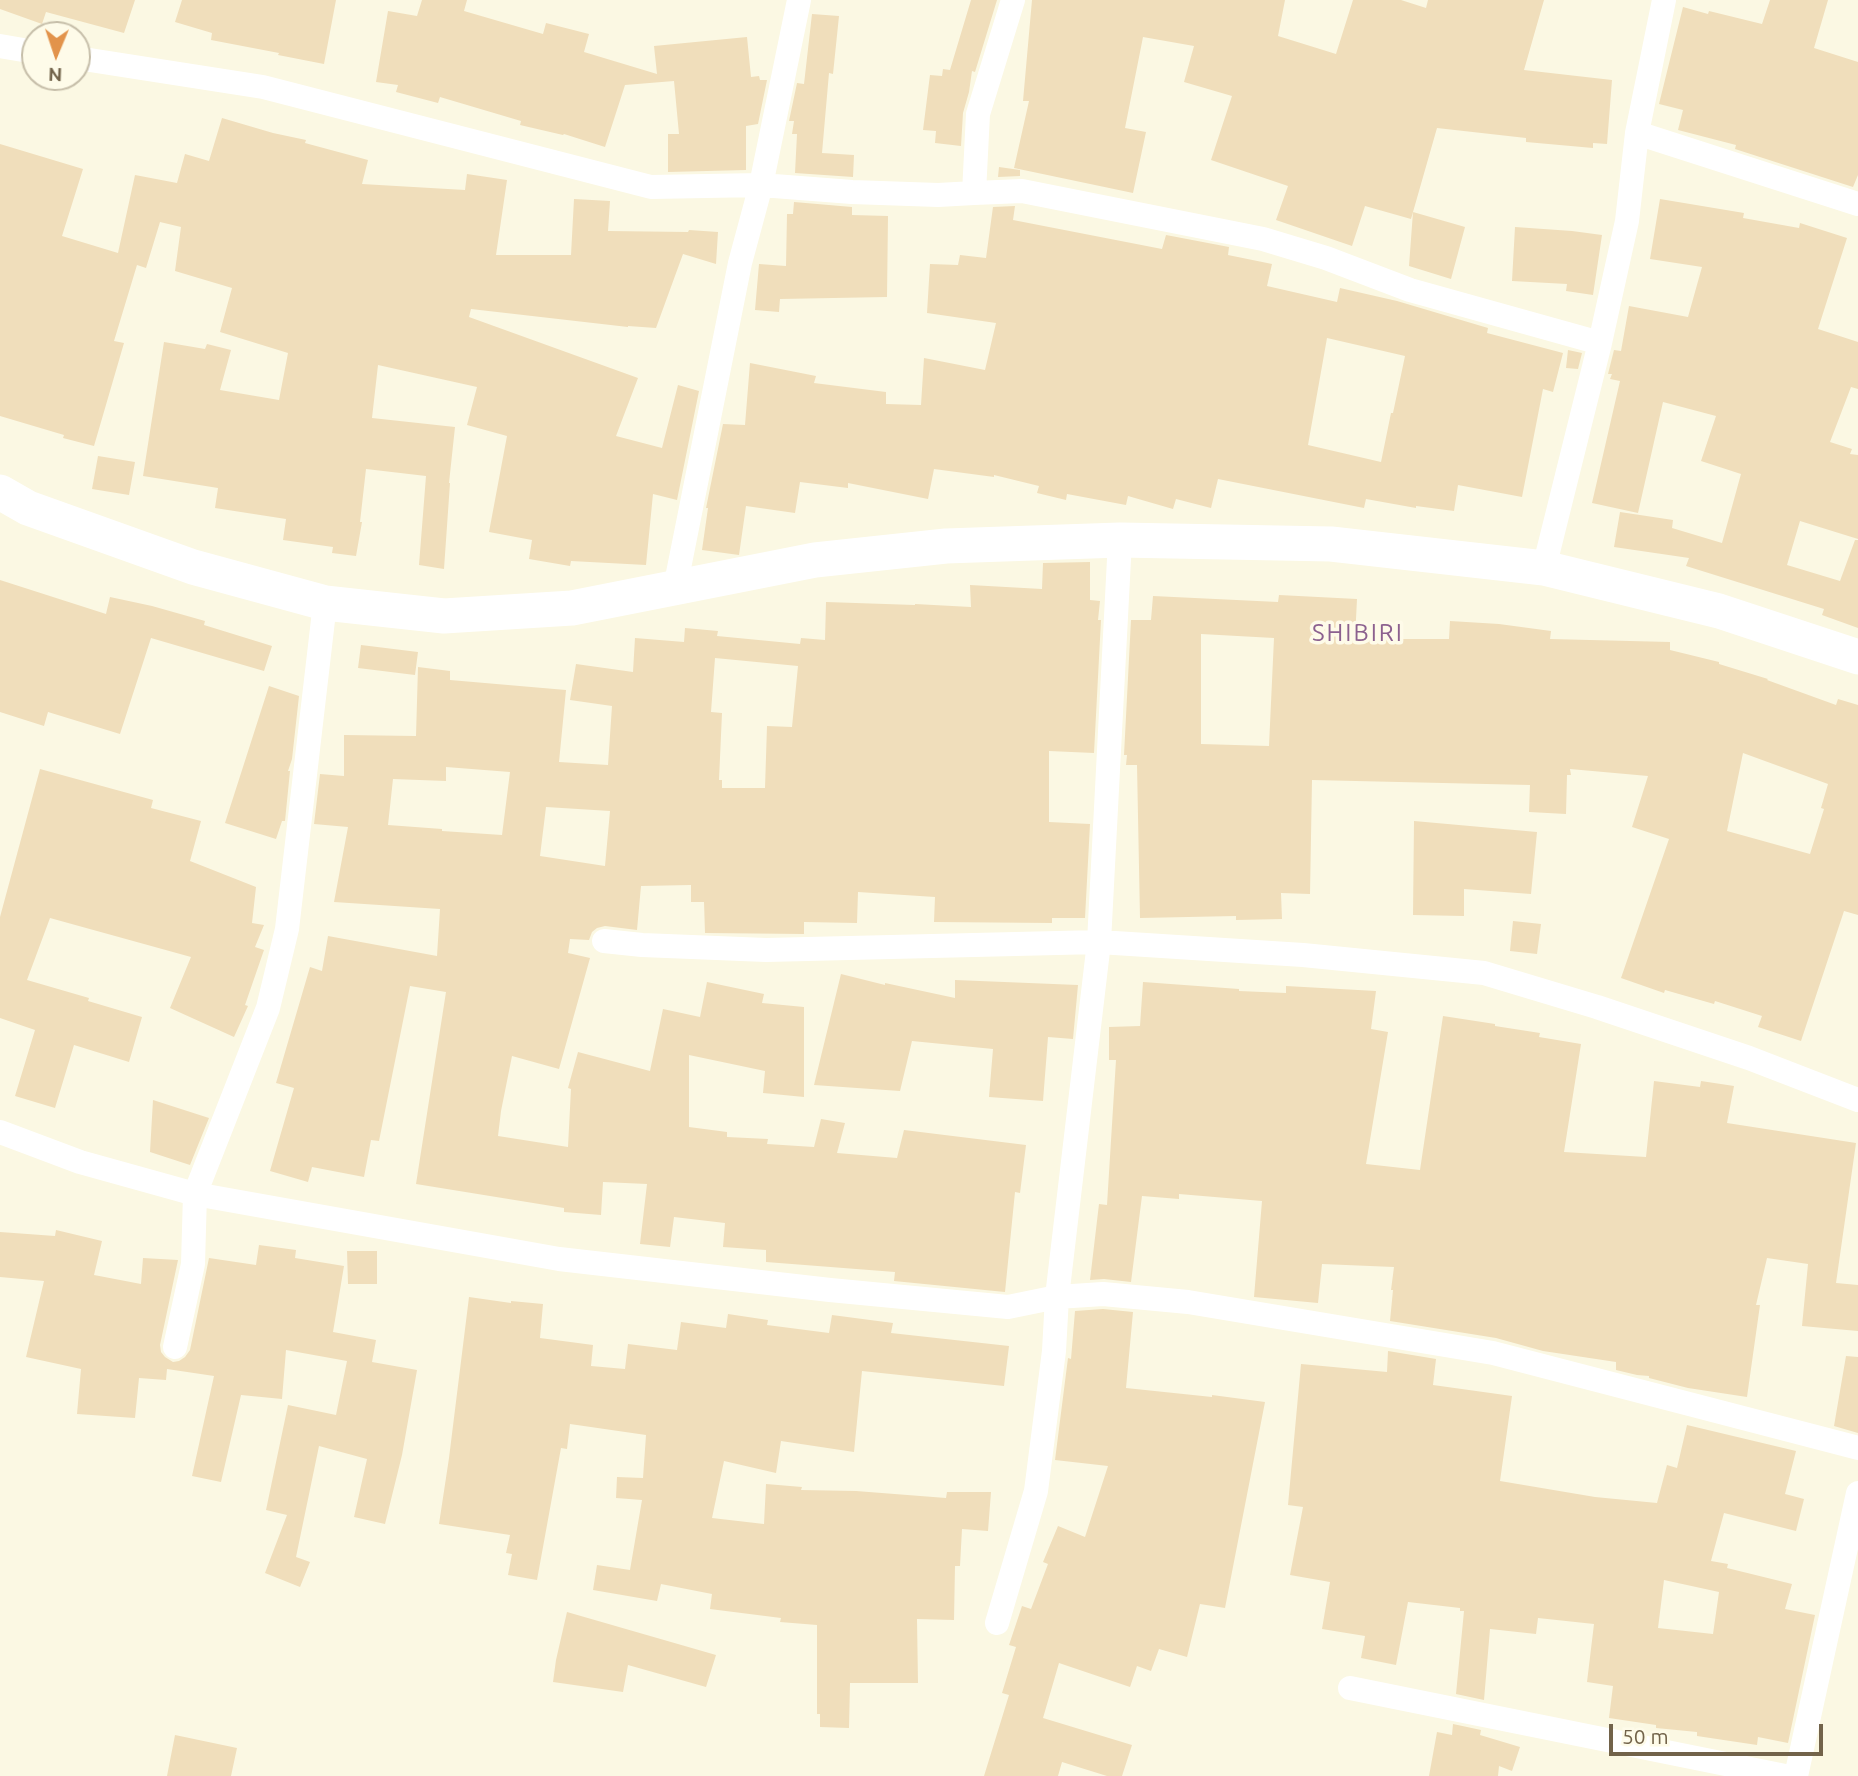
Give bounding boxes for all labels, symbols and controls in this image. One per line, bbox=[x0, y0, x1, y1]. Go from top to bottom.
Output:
north arrow bbox=[21, 21, 91, 91]
text: N bbox=[48, 64, 63, 86]
district label: SHIBIRI bbox=[1313, 619, 1403, 647]
scale bar bbox=[1613, 1710, 1826, 1754]
text: 50 m bbox=[1622, 1724, 1669, 1748]

